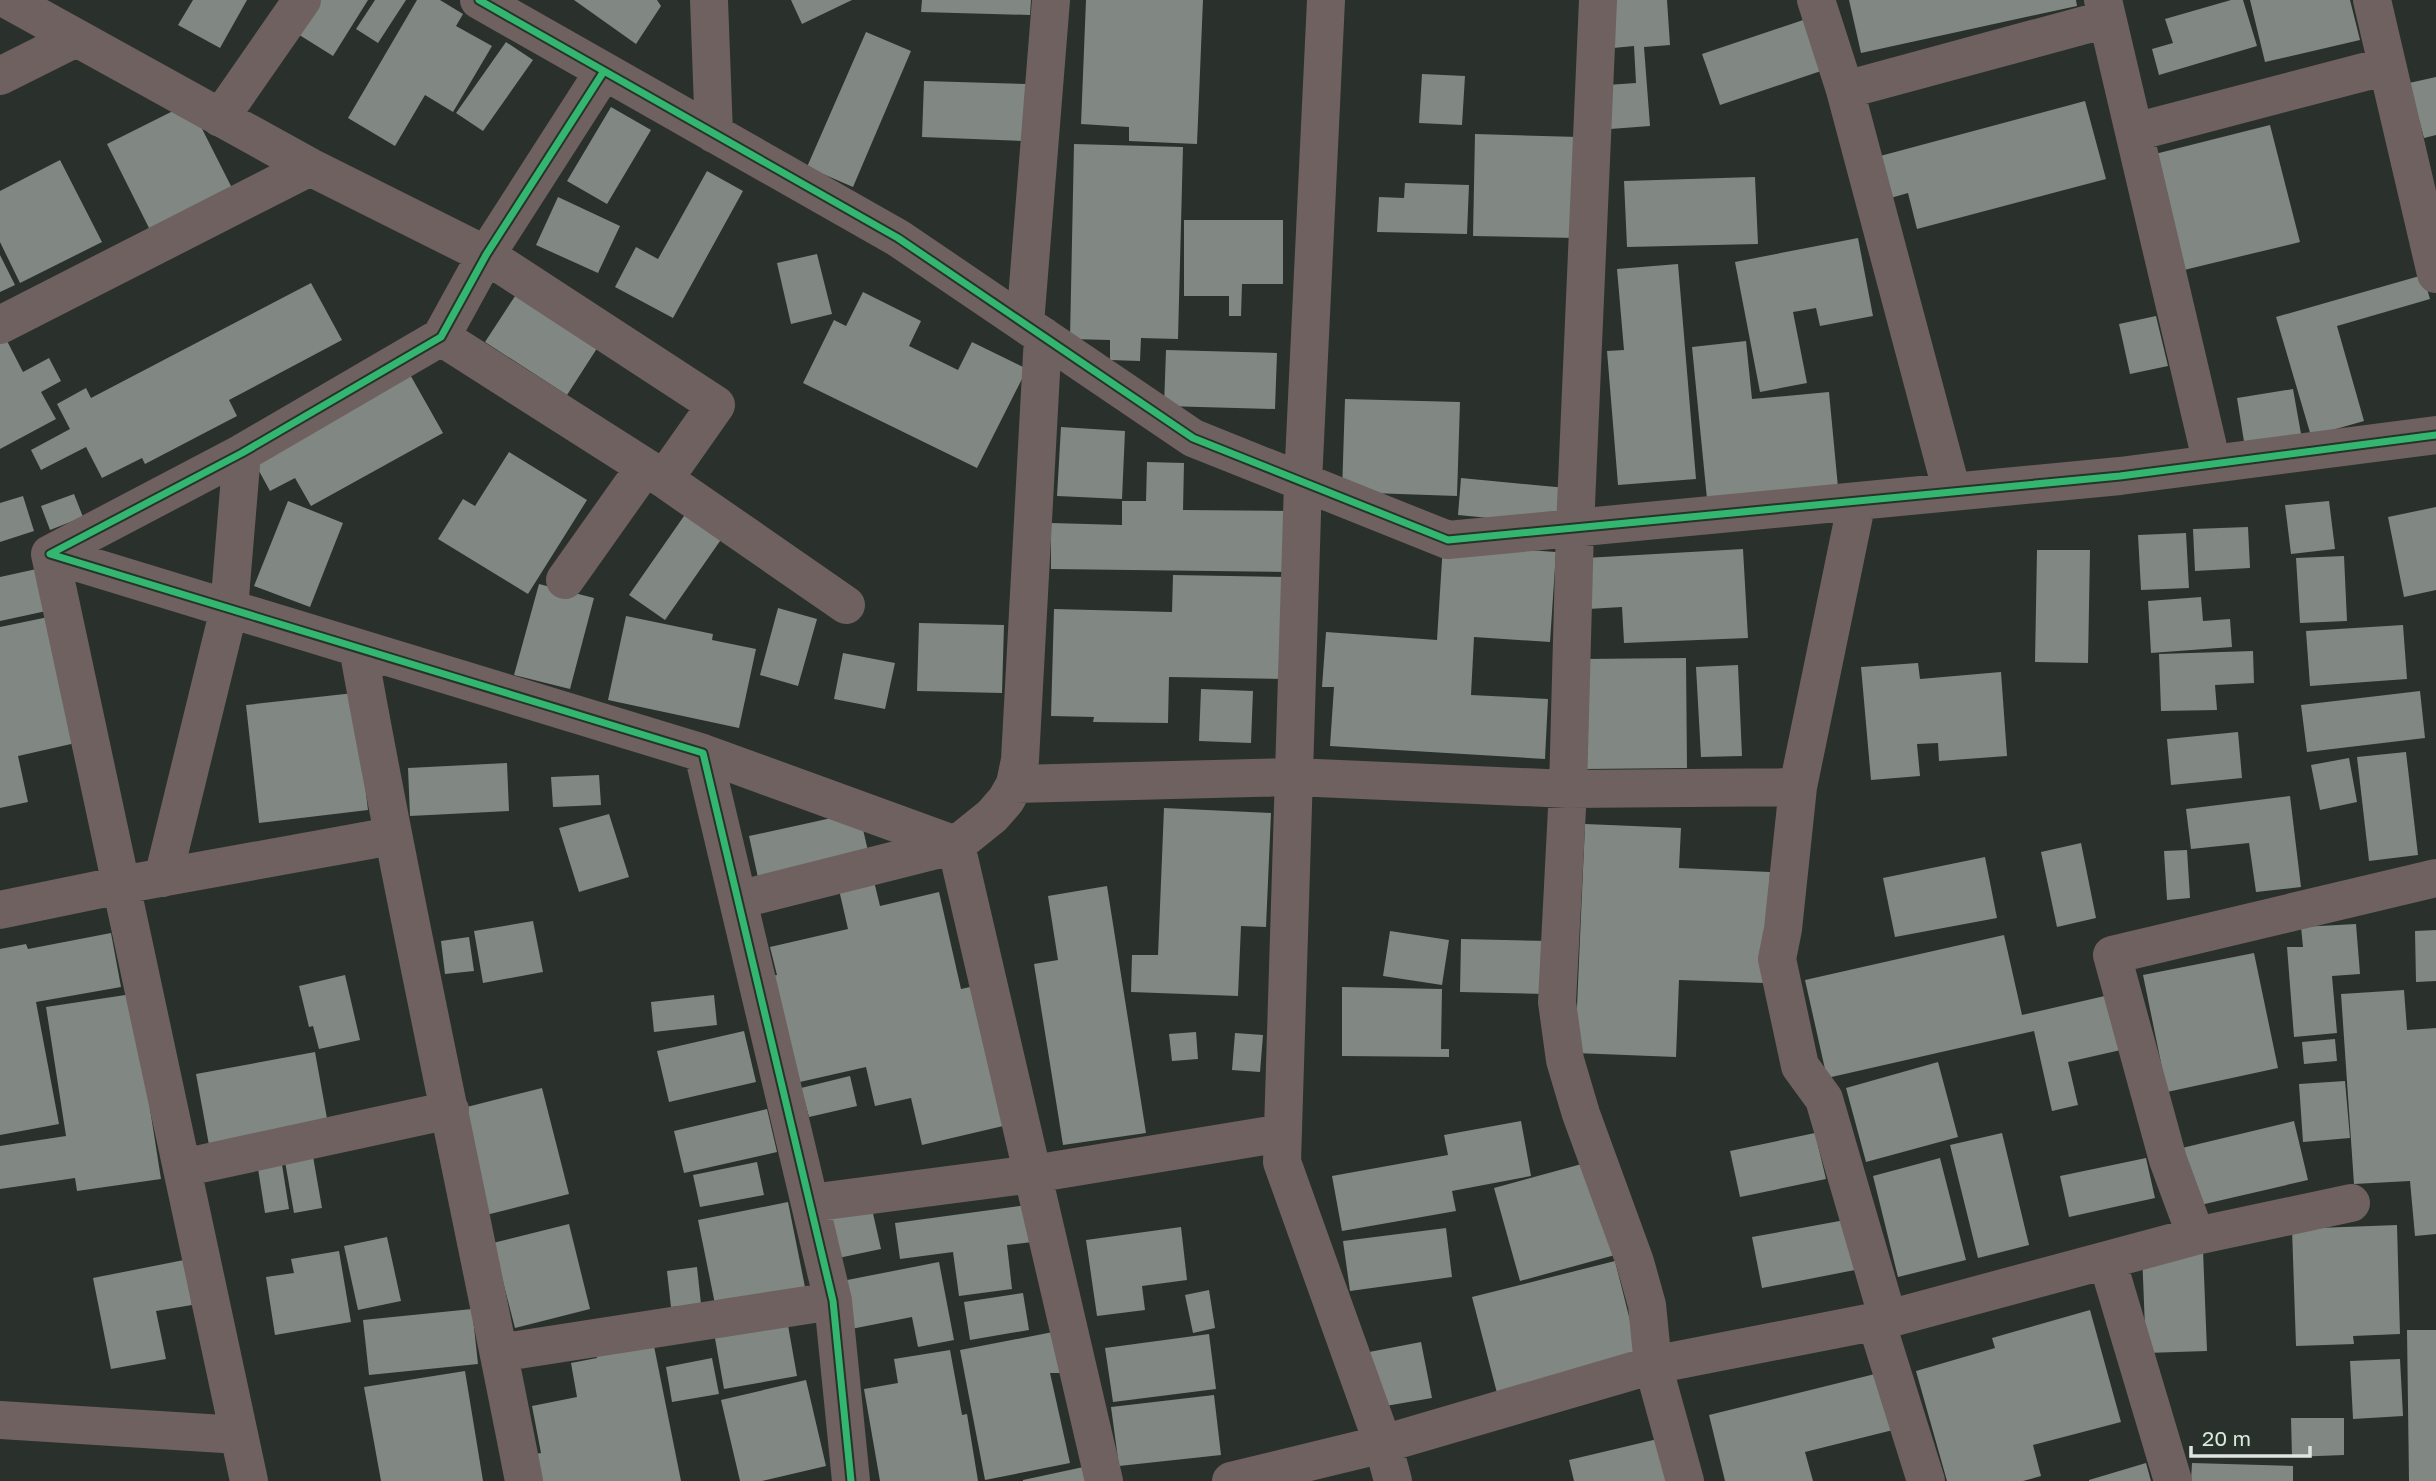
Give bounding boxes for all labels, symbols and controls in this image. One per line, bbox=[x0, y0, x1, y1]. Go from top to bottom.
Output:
scale bar bbox=[2191, 1414, 2310, 1458]
text: 20 m bbox=[2202, 1425, 2251, 1451]

